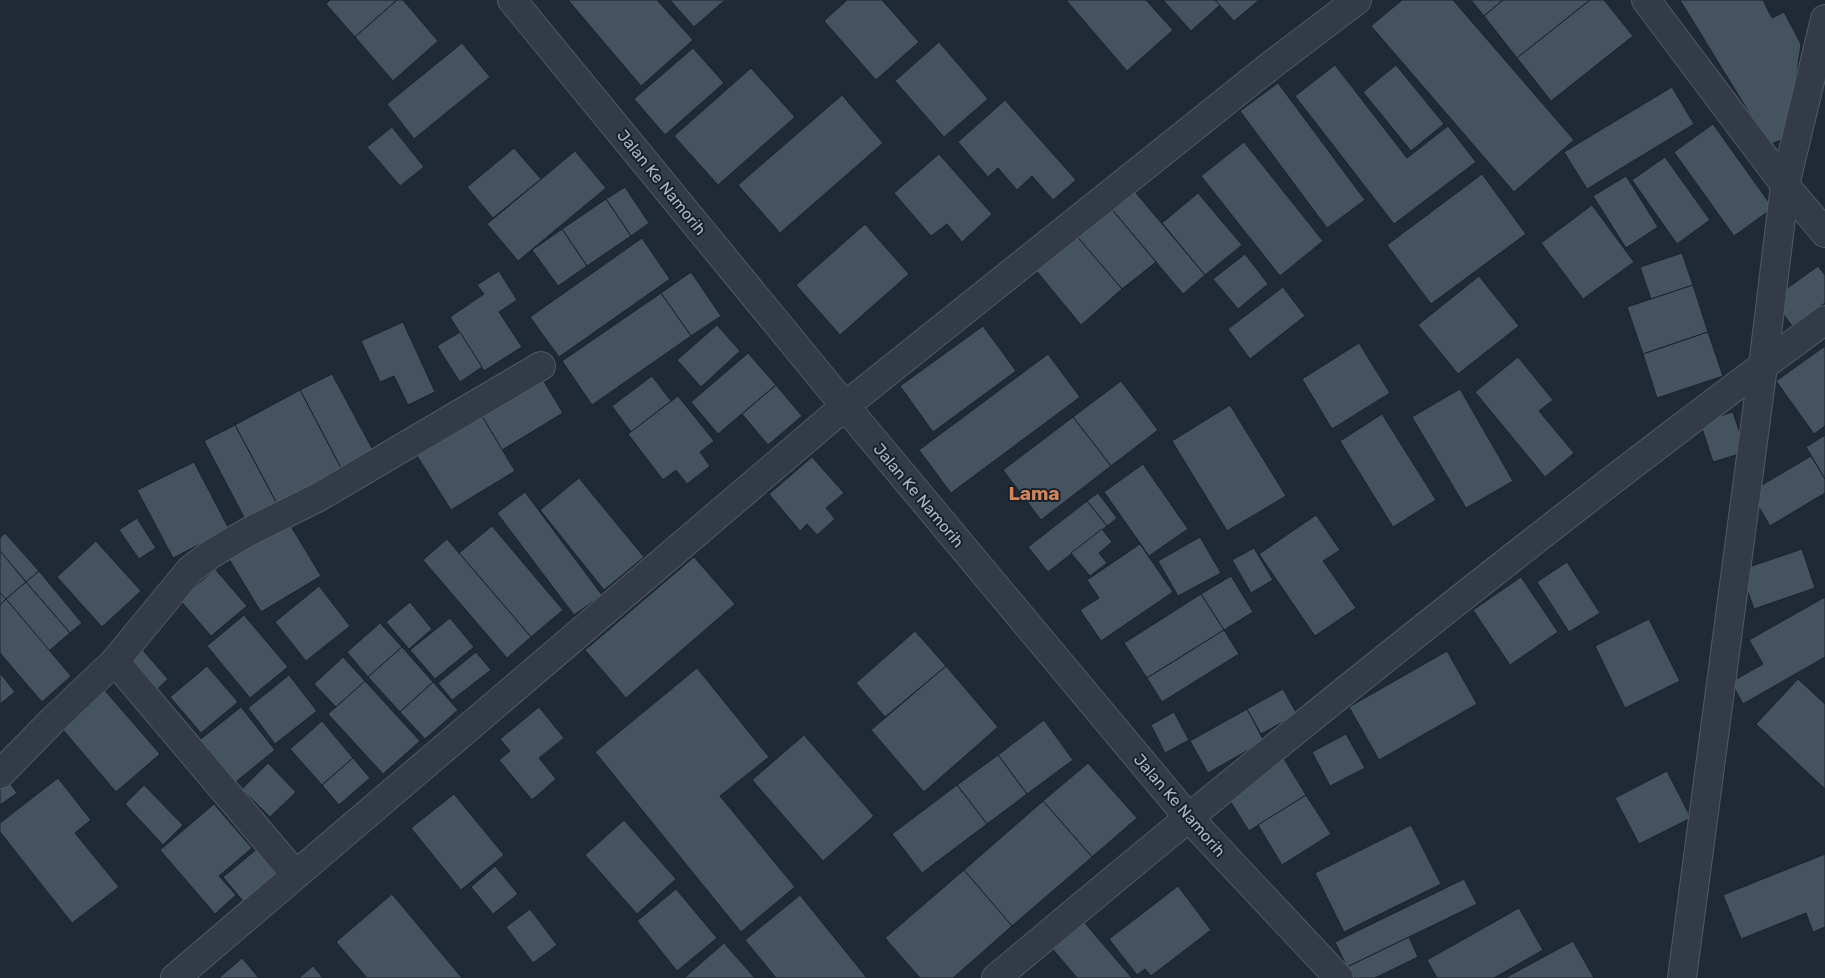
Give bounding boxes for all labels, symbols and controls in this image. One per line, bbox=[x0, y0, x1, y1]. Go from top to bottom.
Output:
street label: Jalan Ke Namorih bbox=[613, 126, 710, 239]
street label: Jalan Ke Namorih bbox=[869, 439, 968, 551]
district label: Lama bbox=[1008, 482, 1060, 505]
street label: Jalan Ke Namorih bbox=[1130, 750, 1230, 861]

